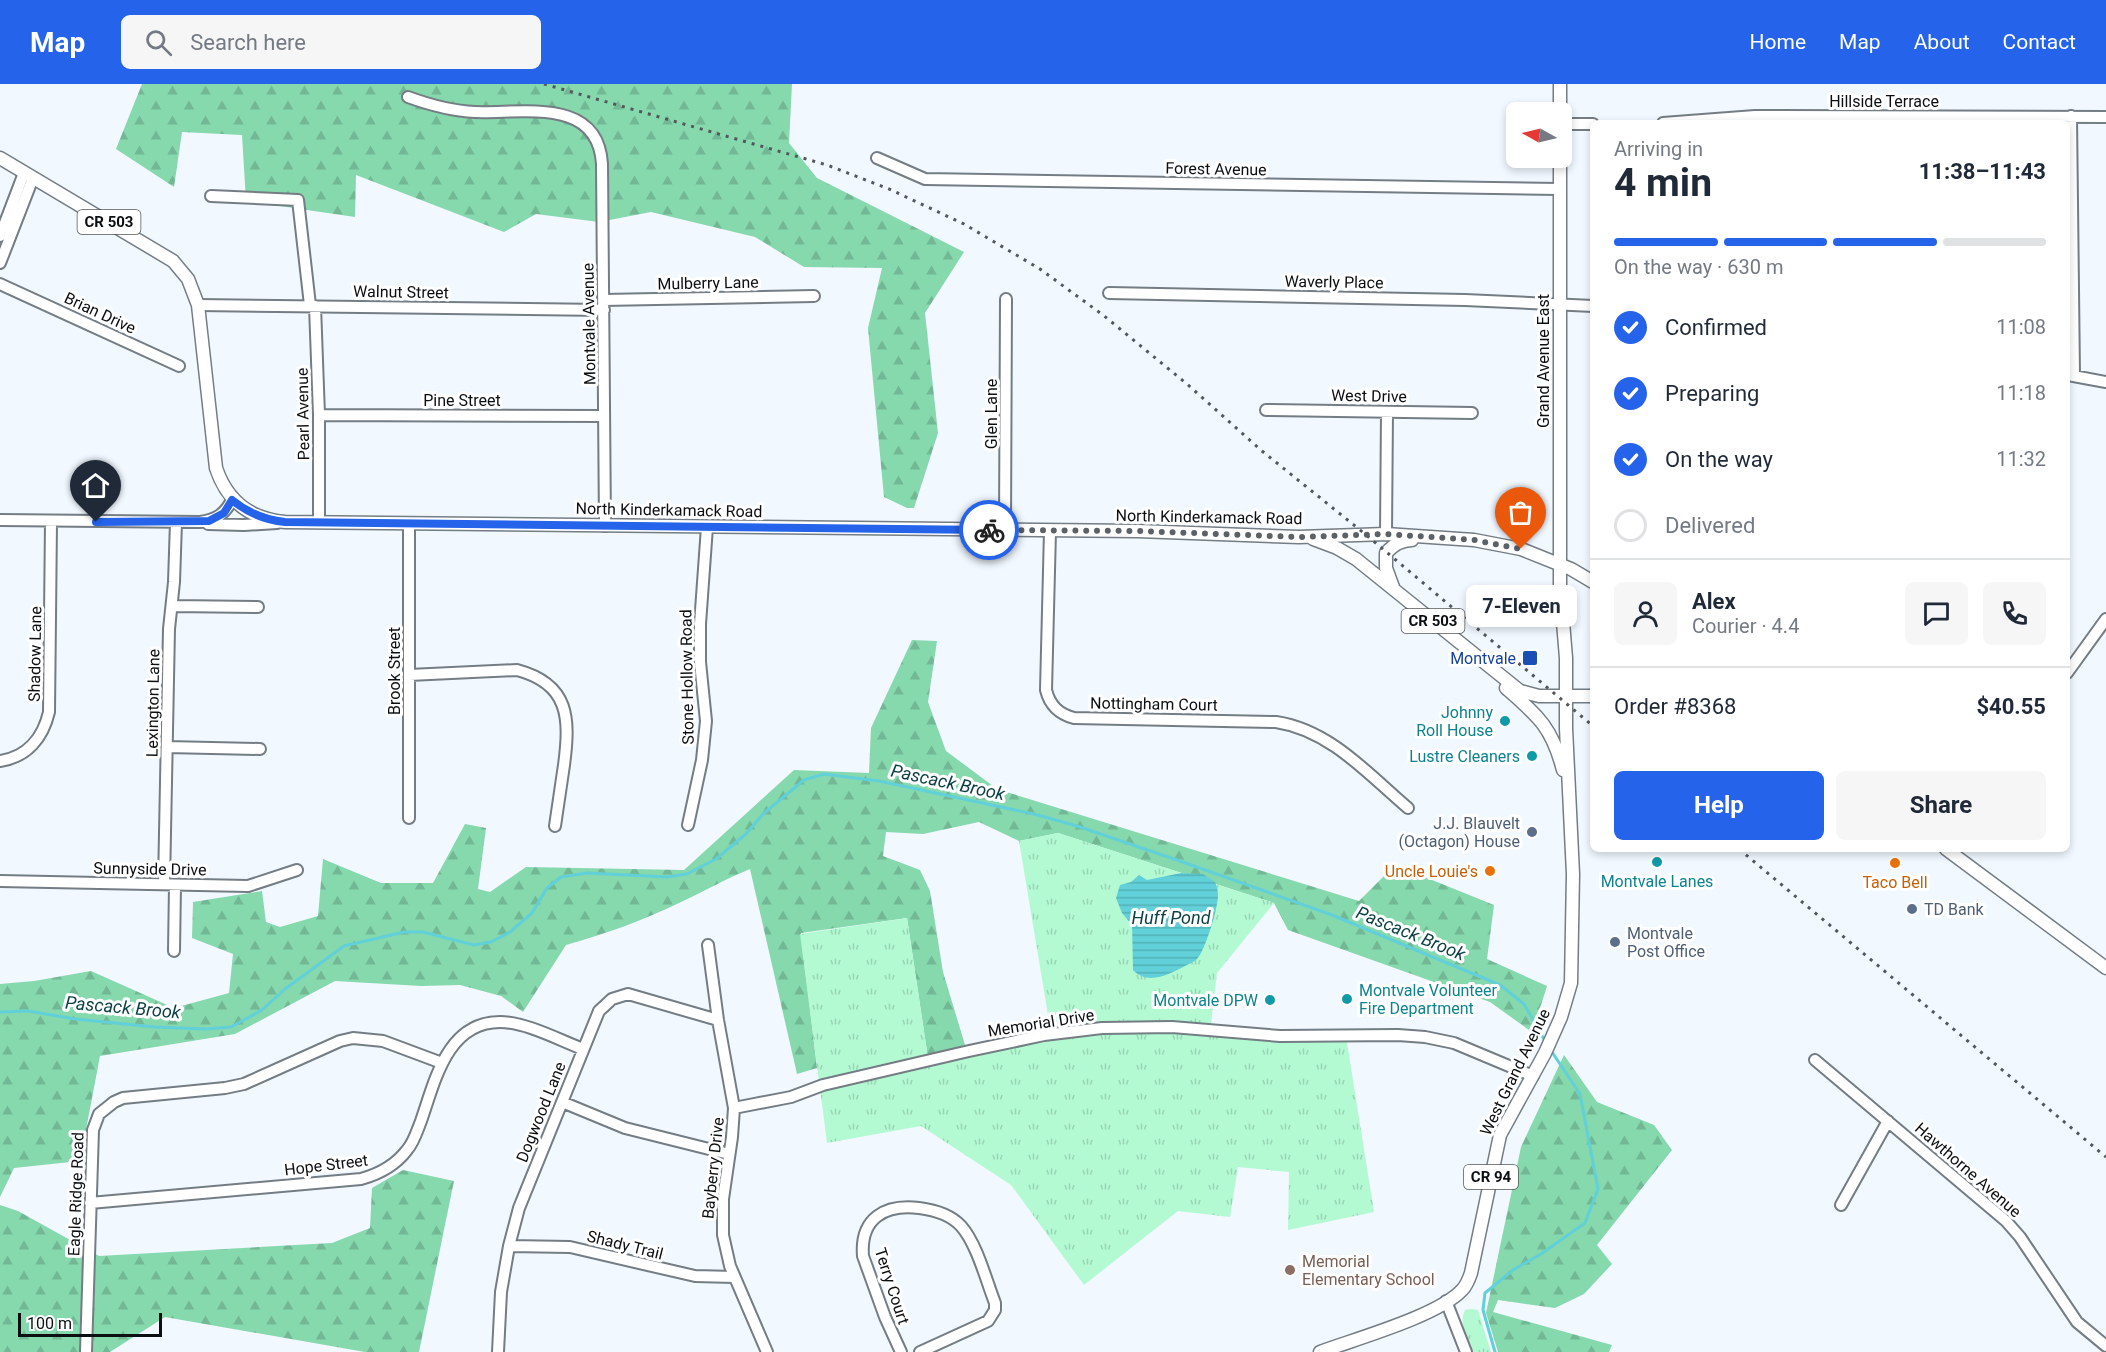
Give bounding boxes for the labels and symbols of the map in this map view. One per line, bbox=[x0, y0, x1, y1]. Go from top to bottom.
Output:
street label: Hillside Terrace bbox=[1829, 92, 1939, 111]
north arrow bbox=[1506, 102, 1572, 168]
street label: Forest Avenue bbox=[1165, 159, 1267, 179]
road number: CR 503 bbox=[78, 210, 140, 234]
street label: Montvale Avenue bbox=[578, 263, 600, 385]
street label: Waverly Place bbox=[1284, 272, 1384, 292]
street label: Mulberry Lane bbox=[657, 273, 759, 293]
street label: Walnut Street bbox=[353, 282, 449, 302]
street label: Brian Drive bbox=[61, 288, 139, 338]
street label: Grand Avenue East bbox=[1534, 294, 1553, 428]
street label: Pearl Avenue bbox=[293, 367, 313, 461]
street label: Glen Lane bbox=[982, 379, 1001, 449]
street label: West Drive bbox=[1331, 386, 1407, 406]
street label: Pine Street bbox=[423, 391, 501, 410]
pin bbox=[70, 460, 121, 522]
pin bbox=[1495, 487, 1546, 549]
street label: North Kinderkamack Road bbox=[575, 499, 763, 521]
courier bbox=[959, 500, 1019, 560]
street label: North Kinderkamack Road bbox=[1115, 506, 1303, 528]
callout: 7-Eleven bbox=[1466, 585, 1576, 627]
street label: Shadow Lane bbox=[25, 606, 45, 702]
street label: Stone Hollow Road bbox=[676, 609, 698, 745]
road number: CR 503 bbox=[1402, 609, 1464, 633]
street label: Brook Street bbox=[385, 627, 404, 715]
street label: Lexington Lane bbox=[143, 649, 163, 757]
place label: Montvale bbox=[1450, 649, 1516, 668]
marker: Montvale bbox=[1521, 649, 1539, 667]
street label: Nottingham Court bbox=[1090, 693, 1218, 715]
place label: Johnny Roll House bbox=[1416, 703, 1493, 740]
marker: Johnny Roll House bbox=[1498, 714, 1512, 728]
place label: Lustre Cleaners bbox=[1409, 747, 1520, 766]
marker: Lustre Cleaners bbox=[1525, 749, 1539, 763]
water label: Pascack Brook bbox=[889, 760, 1008, 805]
place label: J.J. Blauvelt (Octagon) House bbox=[1399, 814, 1520, 851]
marker: J.J. Blauvelt (Octagon) House bbox=[1525, 825, 1539, 839]
marker: Montvale Lanes bbox=[1650, 855, 1664, 869]
marker: Taco Bell bbox=[1888, 856, 1902, 870]
street label: Sunnyside Drive bbox=[93, 859, 207, 879]
place label: Uncle Louie's bbox=[1385, 862, 1478, 881]
marker: Uncle Louie's bbox=[1483, 864, 1497, 878]
place label: Montvale Lanes bbox=[1601, 872, 1713, 891]
place label: Taco Bell bbox=[1862, 873, 1928, 892]
place label: TD Bank bbox=[1924, 900, 1985, 919]
water label: Pascack Brook bbox=[1353, 902, 1470, 965]
marker: TD Bank bbox=[1905, 902, 1919, 916]
water label: Huff Pond bbox=[1132, 907, 1212, 928]
place label: Montvale Post Office bbox=[1627, 924, 1705, 961]
marker: Montvale Post Office bbox=[1608, 935, 1622, 949]
place label: Montvale Volunteer Fire Department bbox=[1359, 981, 1498, 1018]
water label: Pascack Brook bbox=[64, 991, 183, 1023]
place label: Montvale DPW bbox=[1153, 991, 1258, 1010]
marker: Montvale Volunteer Fire Department bbox=[1340, 992, 1354, 1006]
marker: Montvale DPW bbox=[1263, 993, 1277, 1007]
street label: Memorial Drive bbox=[986, 1005, 1096, 1041]
street label: West Grand Avenue bbox=[1476, 1005, 1554, 1139]
street label: Dogwood Lane bbox=[512, 1059, 570, 1165]
street label: Bayberry Drive bbox=[698, 1116, 728, 1220]
street label: Hawthorne Avenue bbox=[1911, 1119, 2025, 1221]
street label: Eagle Ridge Road bbox=[64, 1132, 88, 1256]
street label: Hope Street bbox=[283, 1150, 369, 1180]
road number: CR 94 bbox=[1464, 1165, 1518, 1189]
street label: Shady Trail bbox=[585, 1226, 665, 1264]
street label: Terry Court bbox=[871, 1245, 913, 1327]
place label: Memorial Elementary School bbox=[1302, 1252, 1435, 1289]
marker: Memorial Elementary School bbox=[1283, 1263, 1297, 1277]
scale bar bbox=[18, 1310, 162, 1338]

